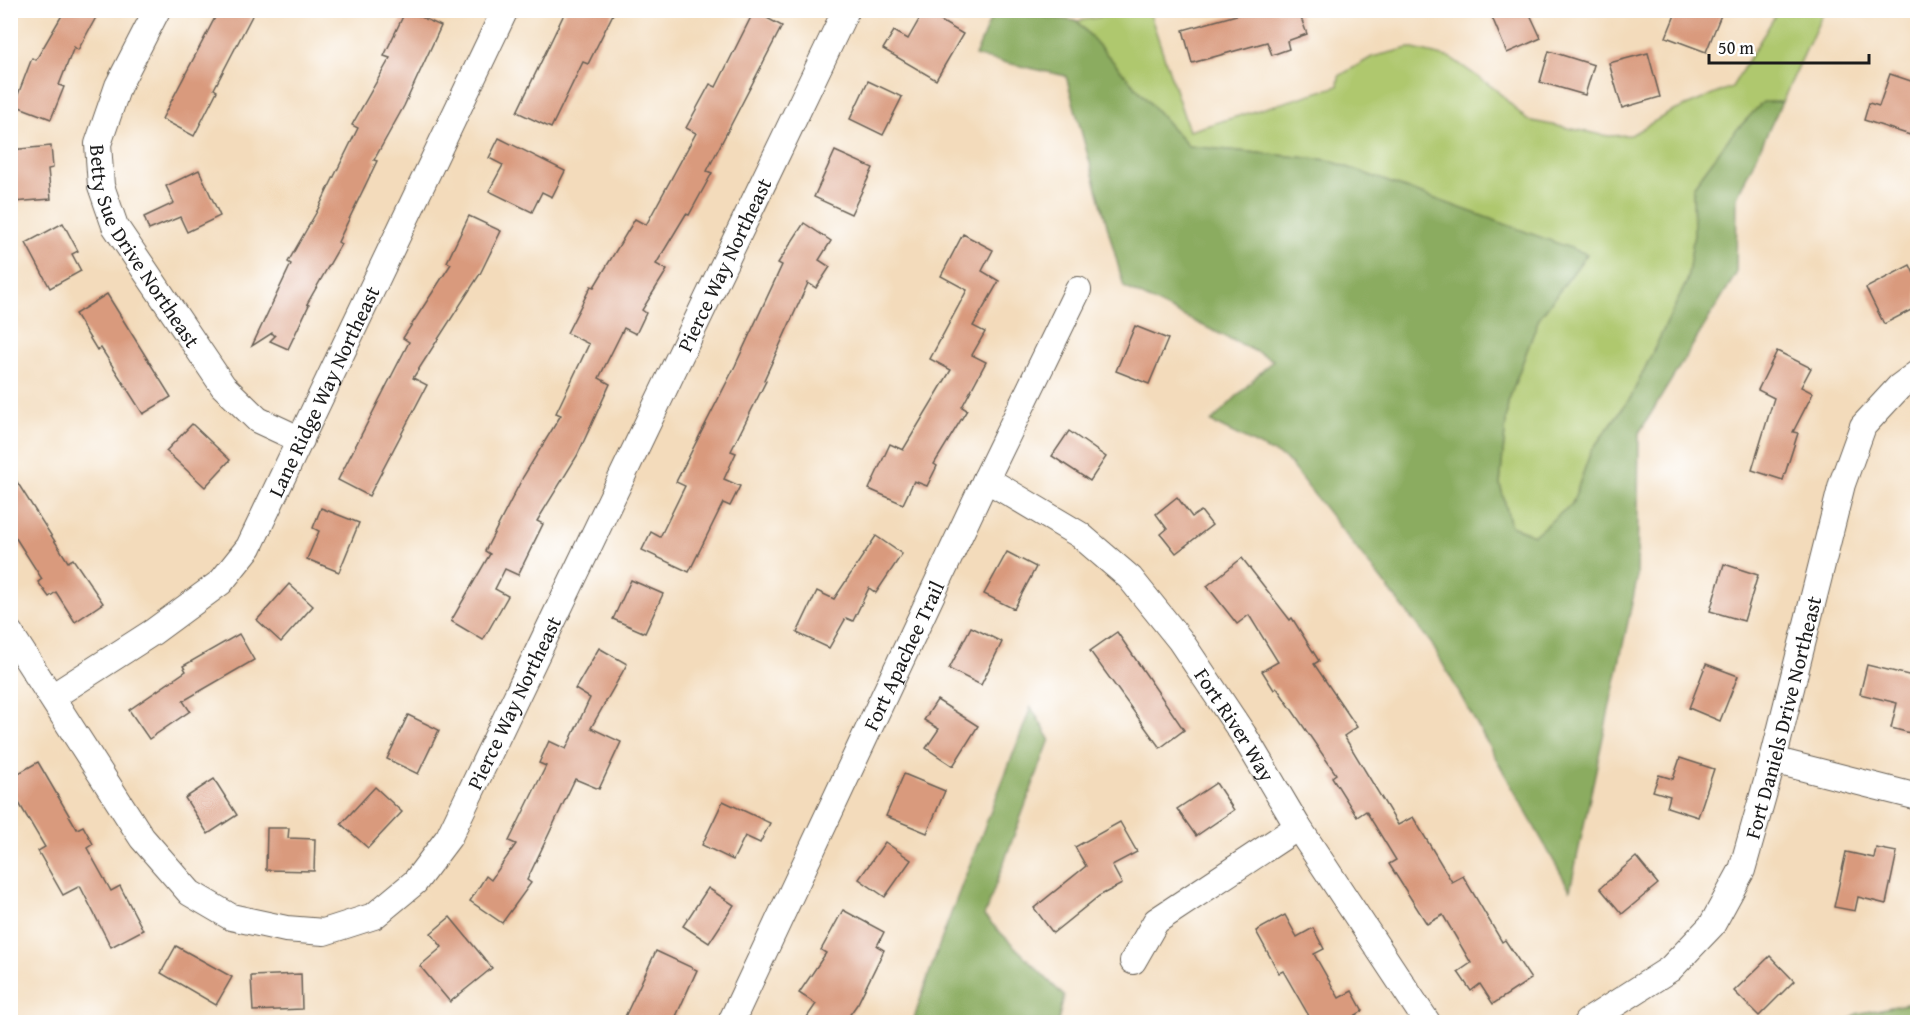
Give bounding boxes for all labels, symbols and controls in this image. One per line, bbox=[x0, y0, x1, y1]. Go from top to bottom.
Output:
scale bar bbox=[1709, 27, 1870, 65]
text: 50 m bbox=[1718, 34, 1754, 61]
street label: Betty Sue Drive Northeast bbox=[83, 143, 208, 354]
street label: Pierce Way Northeast bbox=[669, 172, 779, 356]
street label: Lane Ridge Way Northeast bbox=[260, 280, 387, 502]
street label: Fort Apachee Trail bbox=[855, 575, 952, 735]
street label: Fort Daniels Drive Northeast bbox=[1736, 592, 1829, 842]
street label: Pierce Way Northeast bbox=[459, 610, 569, 795]
street label: Fort River Way bbox=[1187, 662, 1283, 788]

